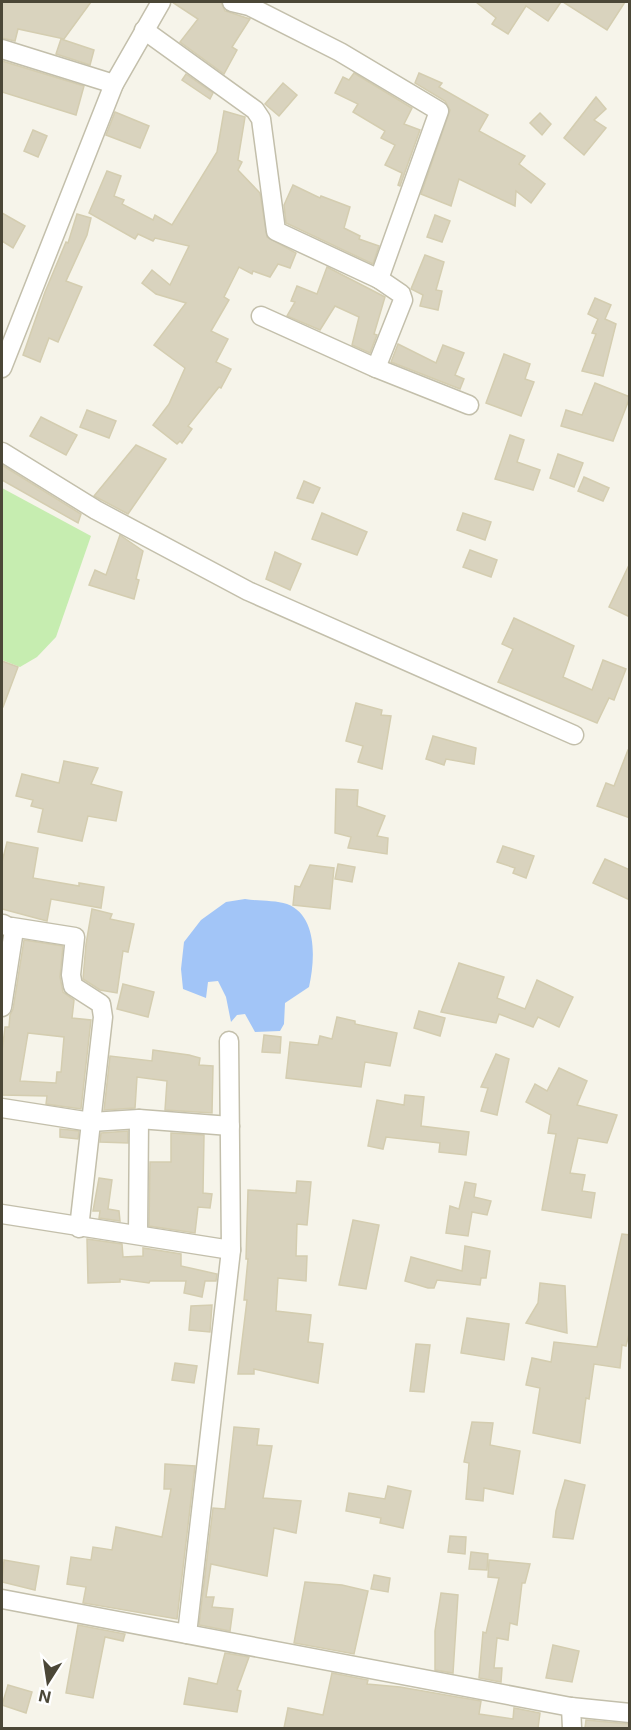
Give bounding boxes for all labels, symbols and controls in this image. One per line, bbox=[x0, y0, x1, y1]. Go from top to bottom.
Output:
north arrow bbox=[18, 1652, 78, 1712]
text: N bbox=[37, 1686, 53, 1708]

